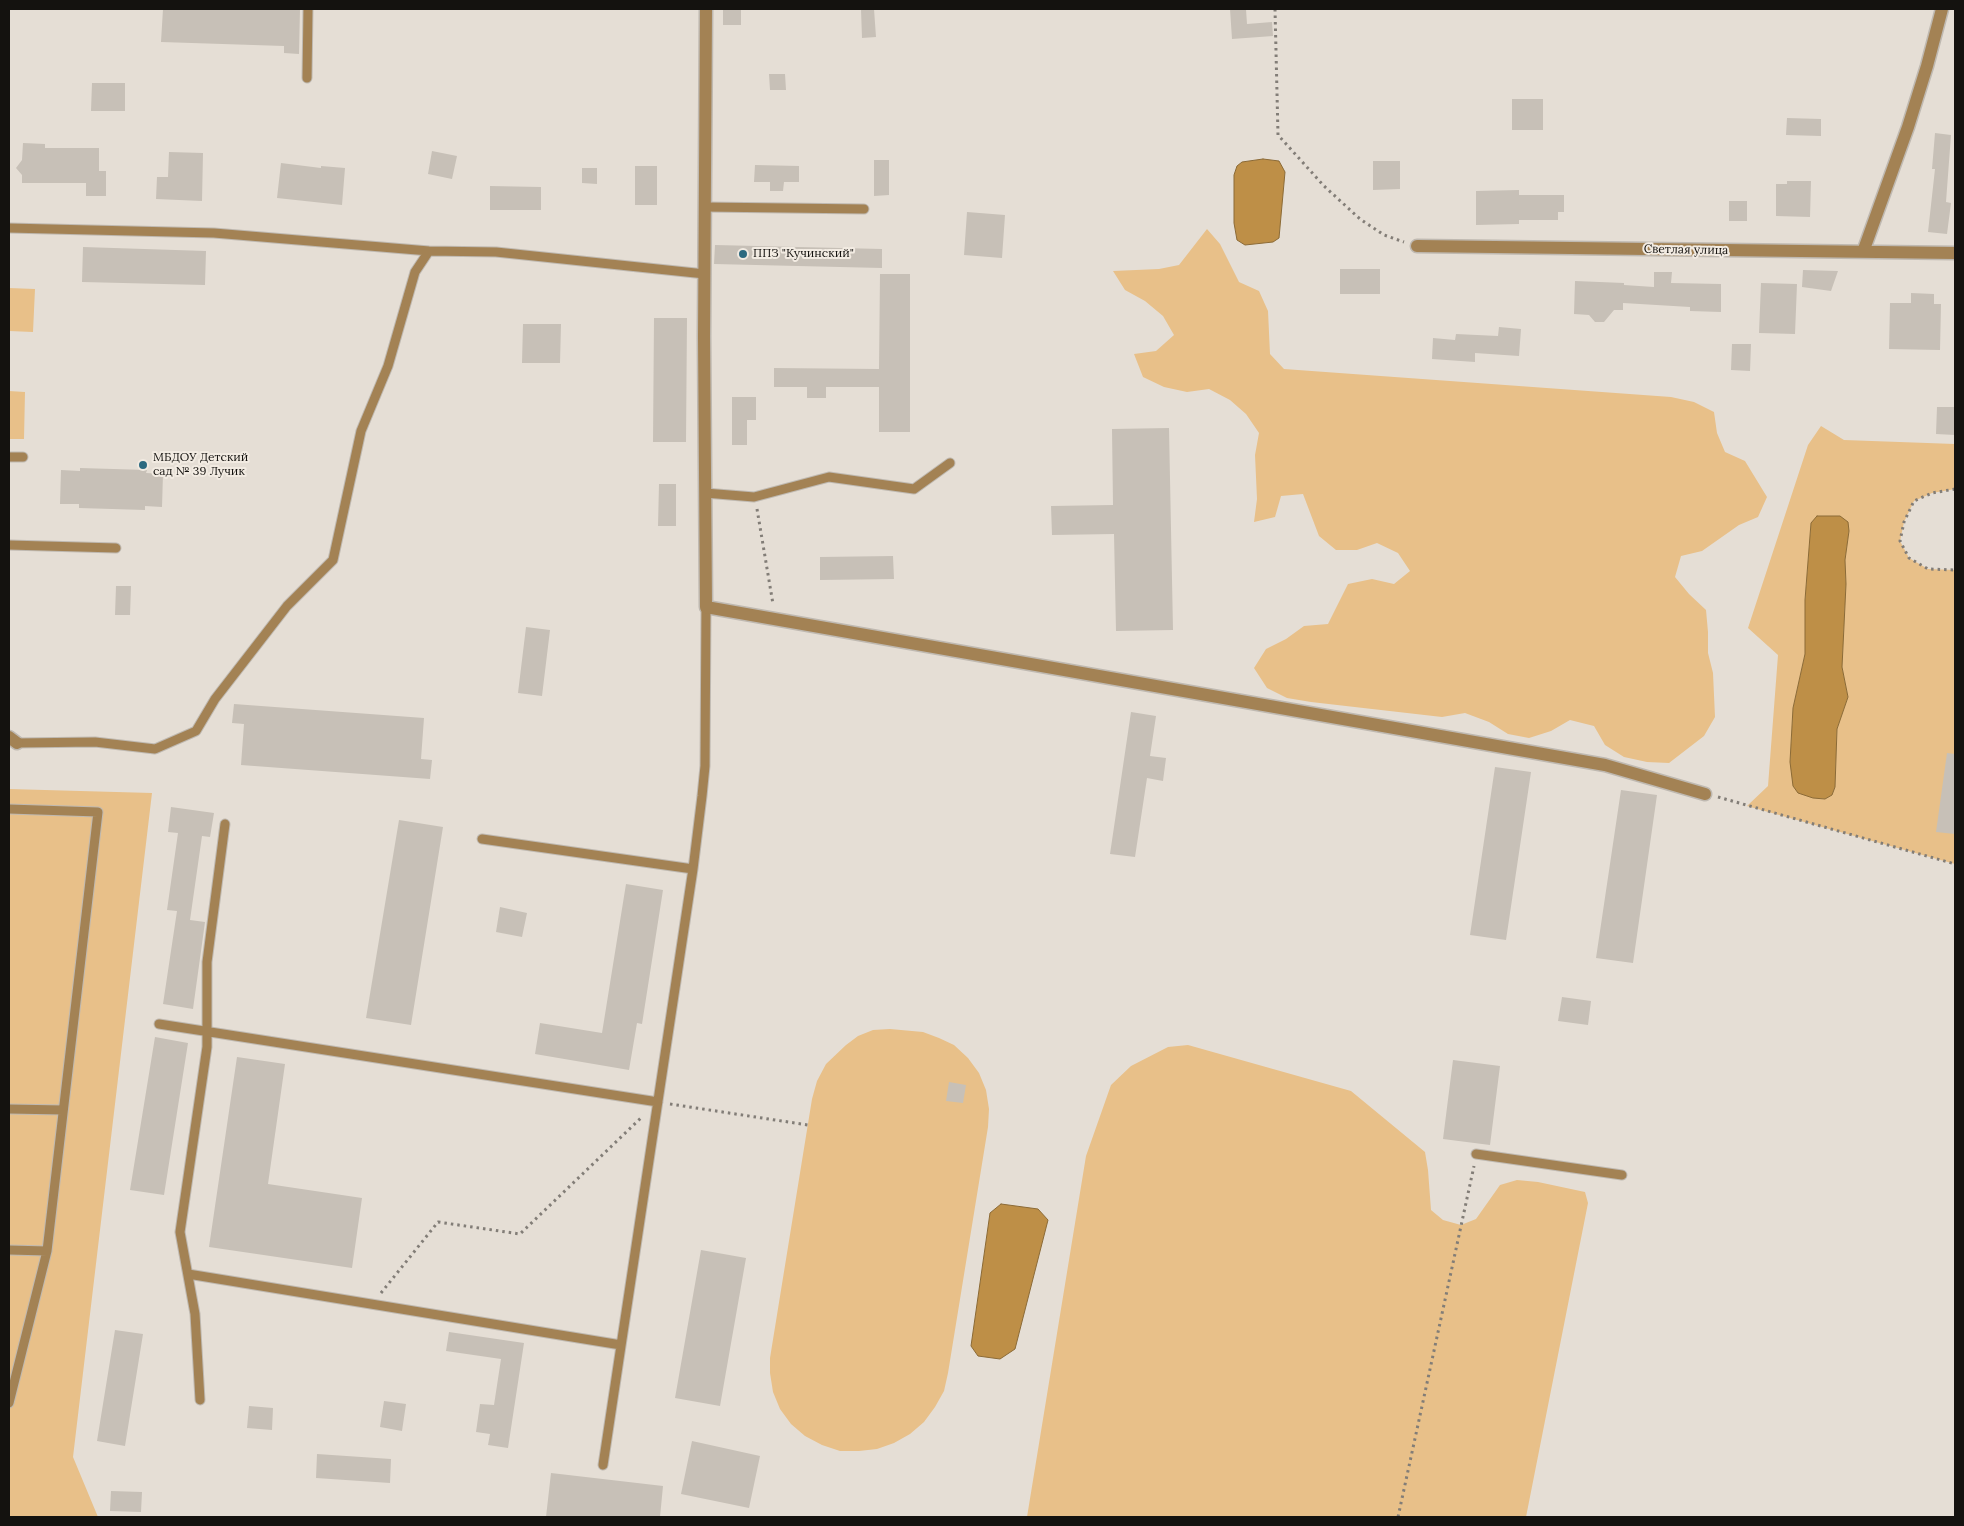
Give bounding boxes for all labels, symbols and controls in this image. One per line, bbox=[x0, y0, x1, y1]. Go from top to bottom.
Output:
street label: Светлая улица bbox=[1644, 242, 1728, 258]
place label: ППЗ "Кучинский" bbox=[753, 247, 854, 261]
marker: ППЗ "Кучинский" bbox=[737, 248, 749, 260]
place label: МБДОУ Детский сад № 39 Лучик bbox=[153, 451, 248, 479]
marker: МБДОУ Детский сад № 39 Лучик bbox=[137, 459, 149, 471]

